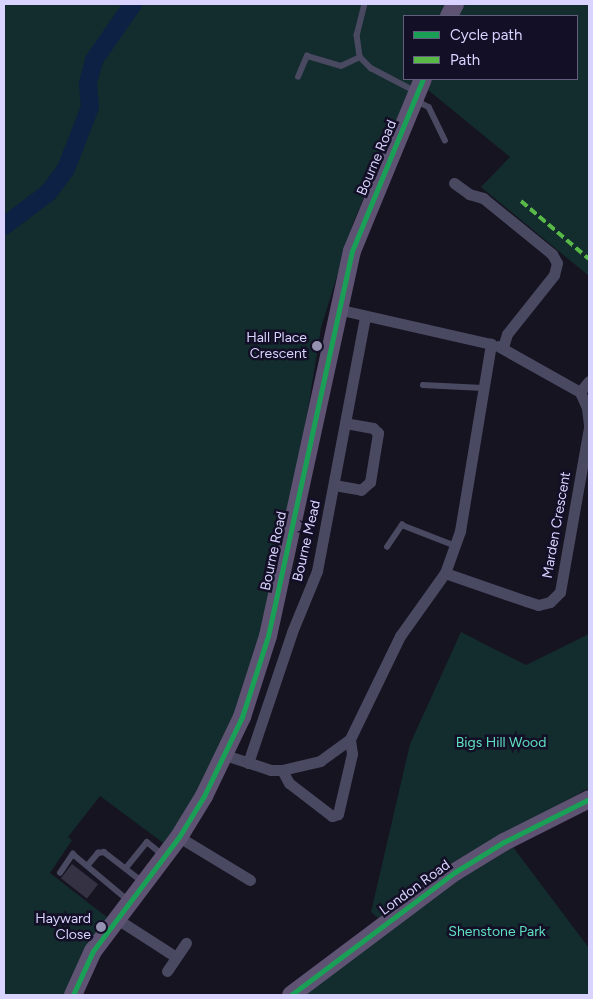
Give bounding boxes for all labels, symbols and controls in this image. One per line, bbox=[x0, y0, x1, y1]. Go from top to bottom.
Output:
legend bbox=[403, 15, 578, 80]
text: Cycle path bbox=[450, 26, 522, 44]
text: Path bbox=[450, 51, 480, 69]
street label: Bourne Road bbox=[354, 118, 400, 198]
place label: Hall Place Crescent bbox=[246, 330, 307, 362]
marker: Hall Place Crescent bbox=[311, 340, 323, 352]
street label: Marden Crescent bbox=[539, 470, 575, 580]
street label: Bourne Mead bbox=[289, 499, 325, 583]
street label: Bourne Road bbox=[257, 510, 291, 592]
park label: Bigs Hill Wood bbox=[456, 735, 546, 751]
street label: London Road bbox=[376, 857, 454, 919]
place label: Hayward Close bbox=[35, 911, 91, 944]
marker: Hayward Close bbox=[95, 921, 107, 933]
park label: Shenstone Park bbox=[448, 924, 546, 940]

